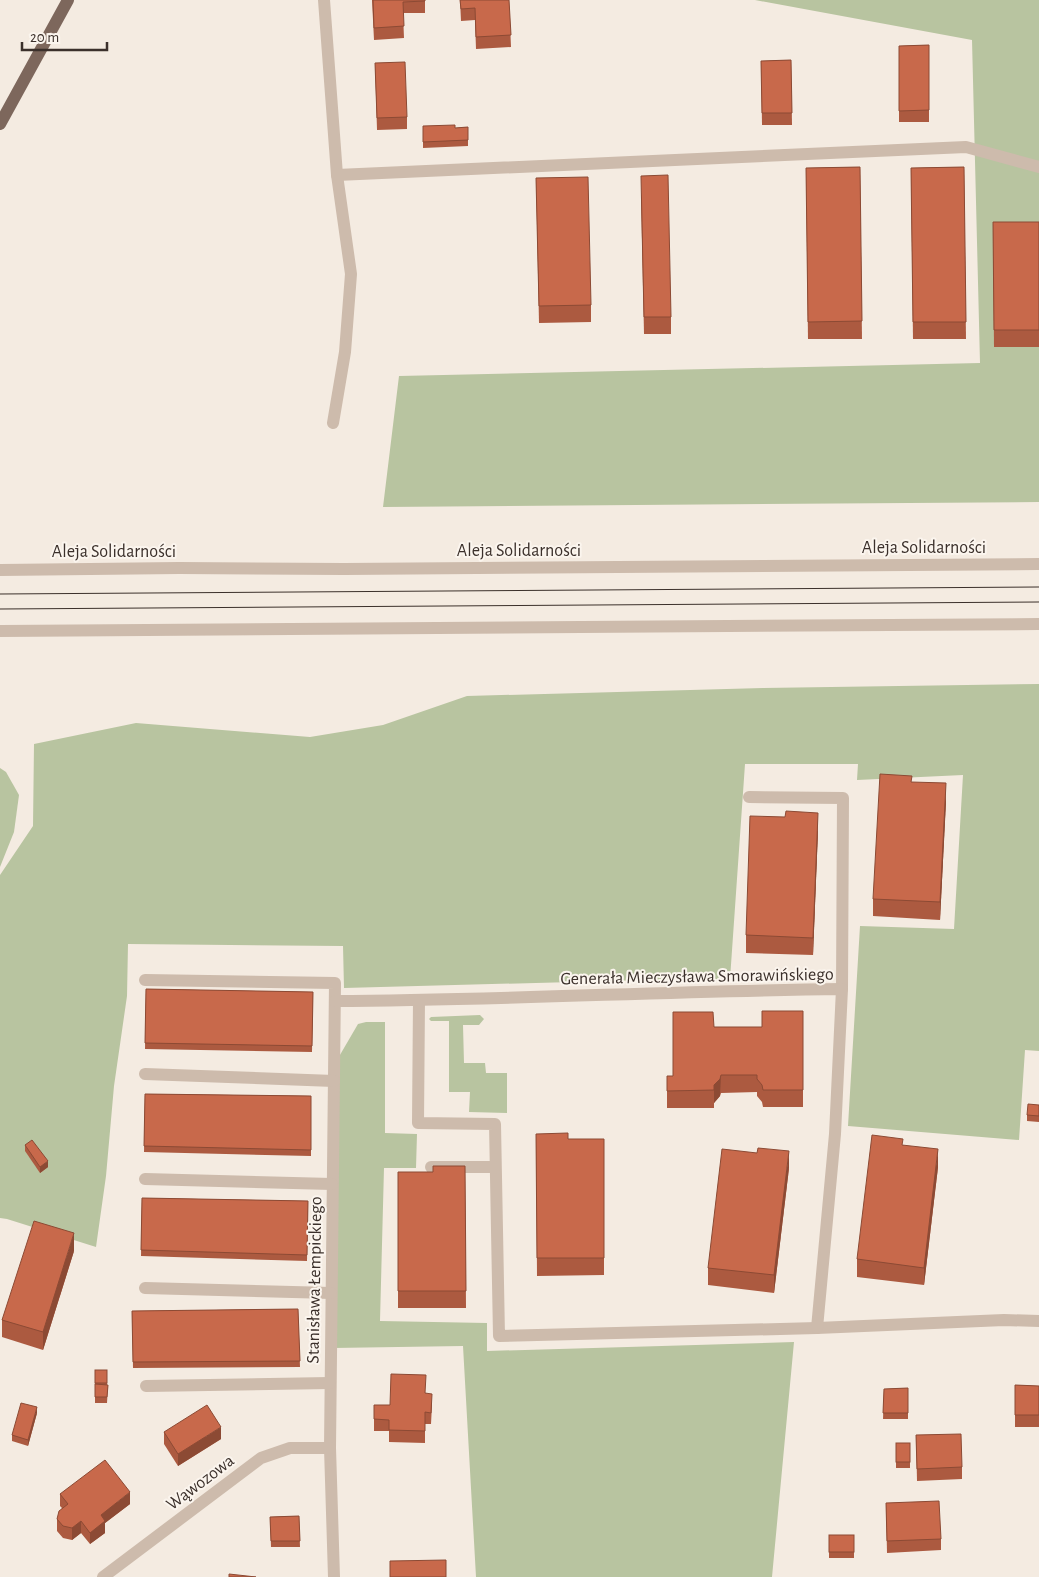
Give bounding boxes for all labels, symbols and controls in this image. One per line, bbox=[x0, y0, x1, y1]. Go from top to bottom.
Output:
scale bar bbox=[22, 20, 108, 52]
text: 20 m bbox=[30, 30, 59, 45]
street label: Aleja Solidarności bbox=[862, 539, 986, 557]
street label: Aleja Solidarności bbox=[457, 542, 581, 560]
street label: Aleja Solidarności bbox=[52, 543, 176, 561]
street label: Generała Mieczysława Smorawińskiego bbox=[560, 966, 834, 988]
street label: Stanisława Łempickiego bbox=[305, 1196, 325, 1364]
street label: Wąwozowa bbox=[163, 1452, 238, 1514]

